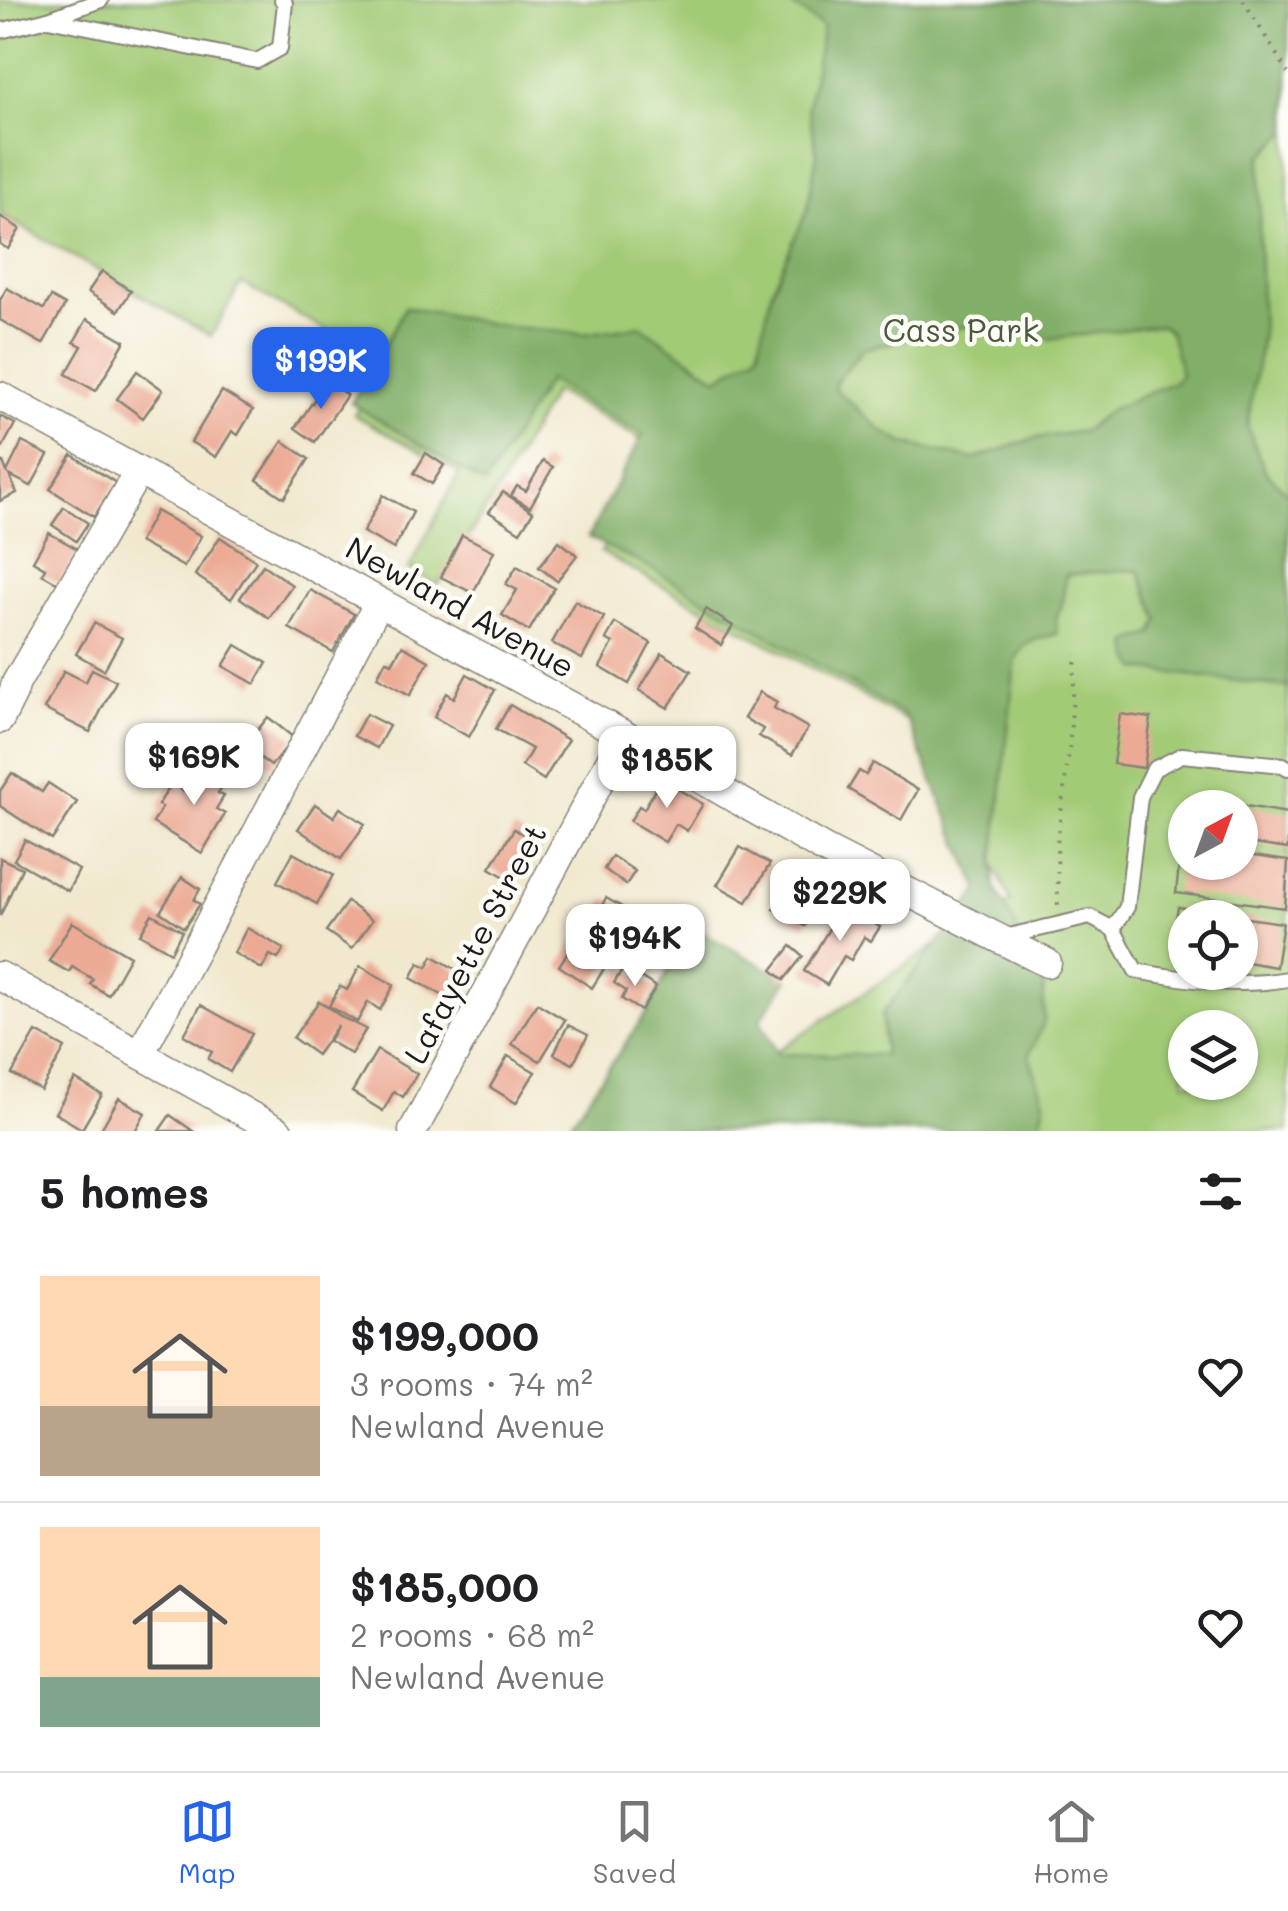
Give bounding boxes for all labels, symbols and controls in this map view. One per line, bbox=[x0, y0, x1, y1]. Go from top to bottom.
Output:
park label: Cass Park bbox=[883, 308, 1039, 350]
pin: $199K bbox=[251, 327, 391, 412]
text: $199K bbox=[274, 338, 368, 380]
street label: Newland Avenue bbox=[339, 526, 583, 686]
pin: $169K bbox=[124, 723, 264, 808]
pin: $185K bbox=[597, 726, 737, 811]
text: $169K bbox=[147, 734, 241, 776]
text: $185K bbox=[620, 737, 714, 779]
north arrow bbox=[1168, 790, 1258, 880]
map controls bbox=[1168, 790, 1258, 1100]
street label: Lafayette Street bbox=[393, 816, 556, 1071]
pin: $229K bbox=[770, 859, 910, 944]
text: $229K bbox=[792, 870, 888, 912]
button: locate bbox=[1168, 900, 1258, 990]
pin: $194K bbox=[565, 904, 705, 989]
text: $194K bbox=[588, 915, 682, 957]
button: layers bbox=[1168, 1010, 1258, 1100]
text: 5 homes bbox=[40, 1164, 209, 1219]
icon: filters bbox=[1193, 1164, 1248, 1219]
text: $199,000 bbox=[350, 1307, 539, 1362]
icon: home bbox=[120, 1316, 240, 1436]
icon: heart bbox=[1193, 1349, 1248, 1404]
text: 3 rooms · 74 m² bbox=[350, 1362, 593, 1404]
text: Newland Avenue bbox=[350, 1404, 605, 1446]
text: $185,000 bbox=[350, 1558, 539, 1613]
icon: home bbox=[120, 1567, 240, 1687]
icon: heart bbox=[1193, 1600, 1248, 1655]
text: 2 rooms · 68 m² bbox=[350, 1613, 594, 1655]
text: Newland Avenue bbox=[350, 1655, 605, 1697]
tab: Map bbox=[179, 1794, 236, 1890]
tab: Saved bbox=[593, 1794, 676, 1890]
tab: Home bbox=[1033, 1794, 1109, 1890]

